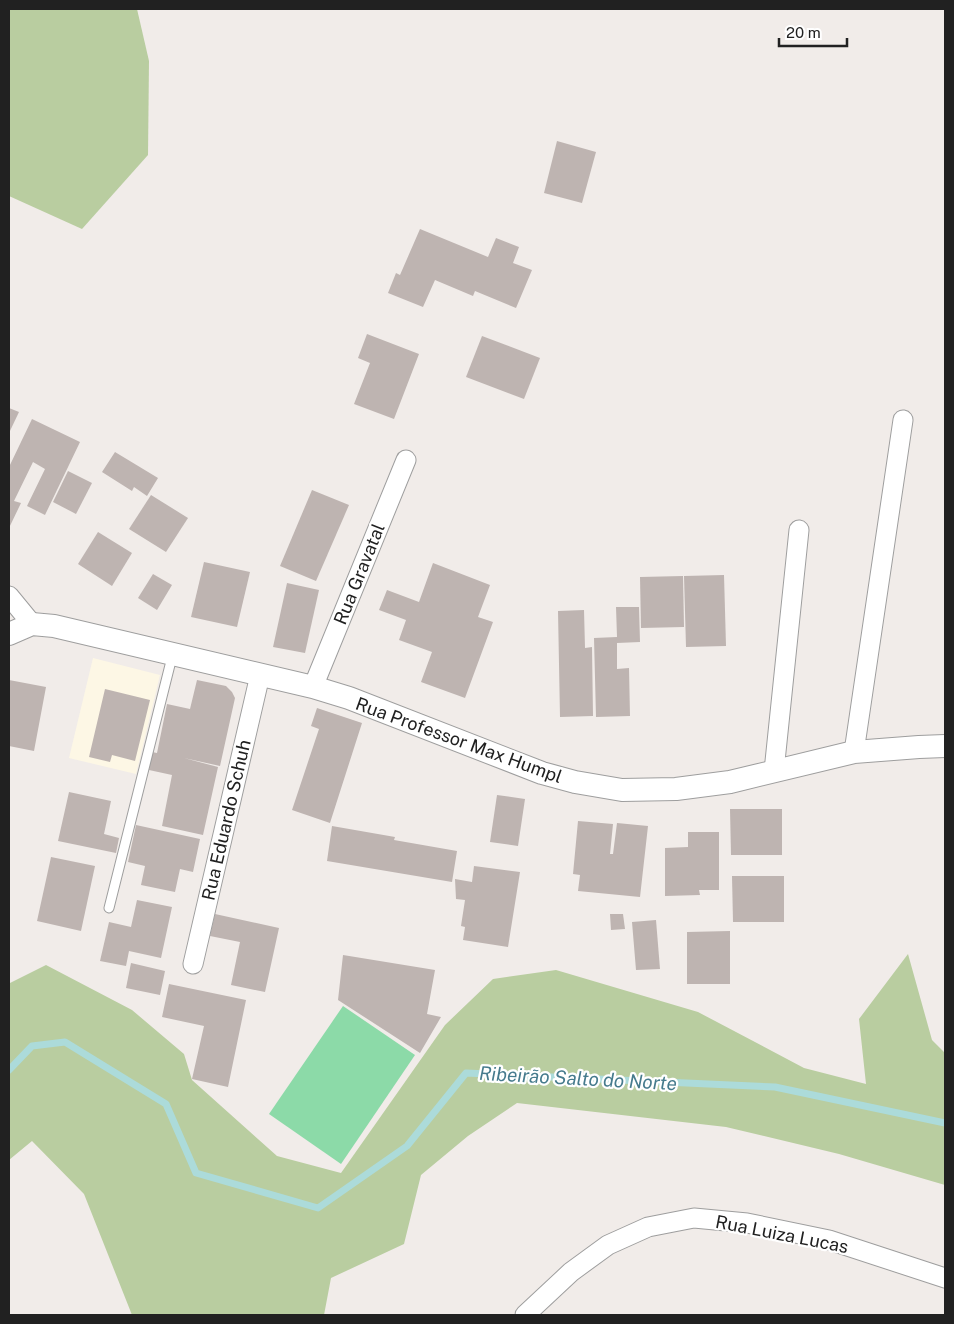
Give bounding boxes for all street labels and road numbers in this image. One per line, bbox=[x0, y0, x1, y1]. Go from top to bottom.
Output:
street label: Rua Gravatal bbox=[329, 520, 389, 628]
street label: Rua Professor Max Humpl bbox=[353, 693, 565, 787]
street label: Rua Eduardo Schuh bbox=[197, 738, 255, 902]
street label: Rua Luiza Lucas bbox=[714, 1211, 850, 1257]

